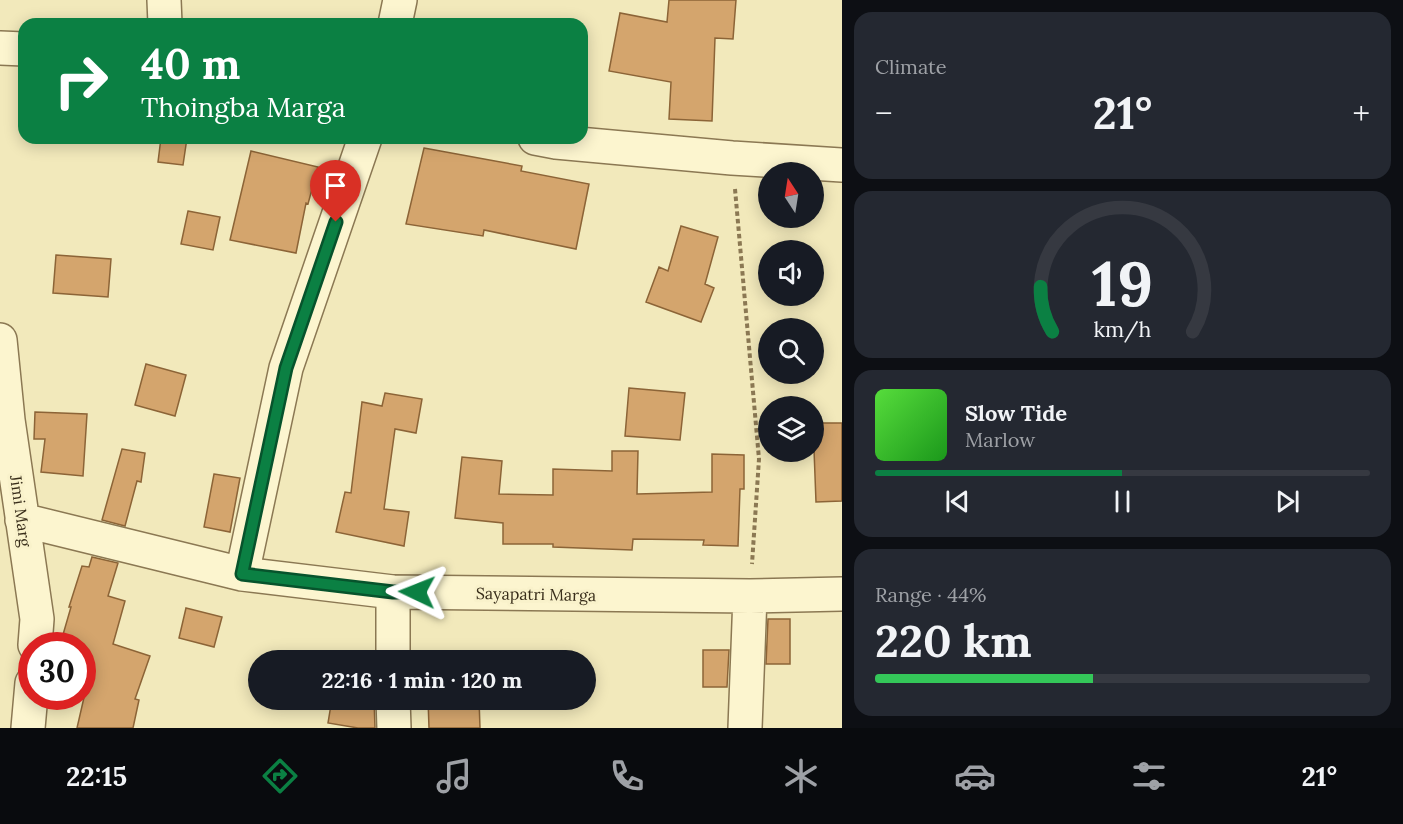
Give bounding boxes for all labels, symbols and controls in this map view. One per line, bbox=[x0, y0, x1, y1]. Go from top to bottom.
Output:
text: 40 m bbox=[141, 37, 240, 91]
icon: right bbox=[42, 42, 120, 120]
text: Climate bbox=[875, 54, 947, 79]
text: 21° bbox=[1093, 84, 1152, 141]
text: Thoingba Marga bbox=[141, 90, 346, 124]
text: − bbox=[875, 92, 893, 134]
text: + bbox=[1352, 92, 1370, 134]
pin bbox=[310, 160, 361, 222]
north arrow bbox=[758, 162, 824, 228]
map controls bbox=[758, 162, 824, 462]
icon: arrive bbox=[319, 169, 352, 202]
button: sound bbox=[758, 240, 824, 306]
text: 19 bbox=[1092, 243, 1153, 323]
text: km/h bbox=[1094, 315, 1152, 343]
button: search bbox=[758, 318, 824, 384]
button: layers bbox=[758, 396, 824, 462]
text: Slow Tide bbox=[965, 399, 1067, 427]
text: Marlow bbox=[965, 427, 1035, 452]
street label: Jimi Marg bbox=[6, 473, 36, 549]
icon: previous bbox=[941, 485, 974, 518]
icon: pause bbox=[1106, 485, 1139, 518]
icon: next bbox=[1271, 485, 1304, 518]
position arrow bbox=[385, 560, 449, 624]
text: Range · 44% bbox=[875, 582, 986, 607]
street label: Sayapatri Marga bbox=[476, 583, 596, 605]
text: 220 km bbox=[875, 612, 1032, 669]
speed limit sign: 30 bbox=[18, 632, 96, 710]
text: 22:16 · 1 min · 120 m bbox=[322, 666, 522, 694]
icon: directions bbox=[259, 755, 301, 797]
icon: music bbox=[433, 755, 475, 797]
icon: phone bbox=[606, 755, 648, 797]
icon: climate bbox=[780, 755, 822, 797]
icon: car bbox=[954, 755, 996, 797]
icon: filters bbox=[1128, 755, 1170, 797]
text: 22:15 bbox=[66, 759, 127, 793]
text: 21° bbox=[1301, 759, 1337, 793]

